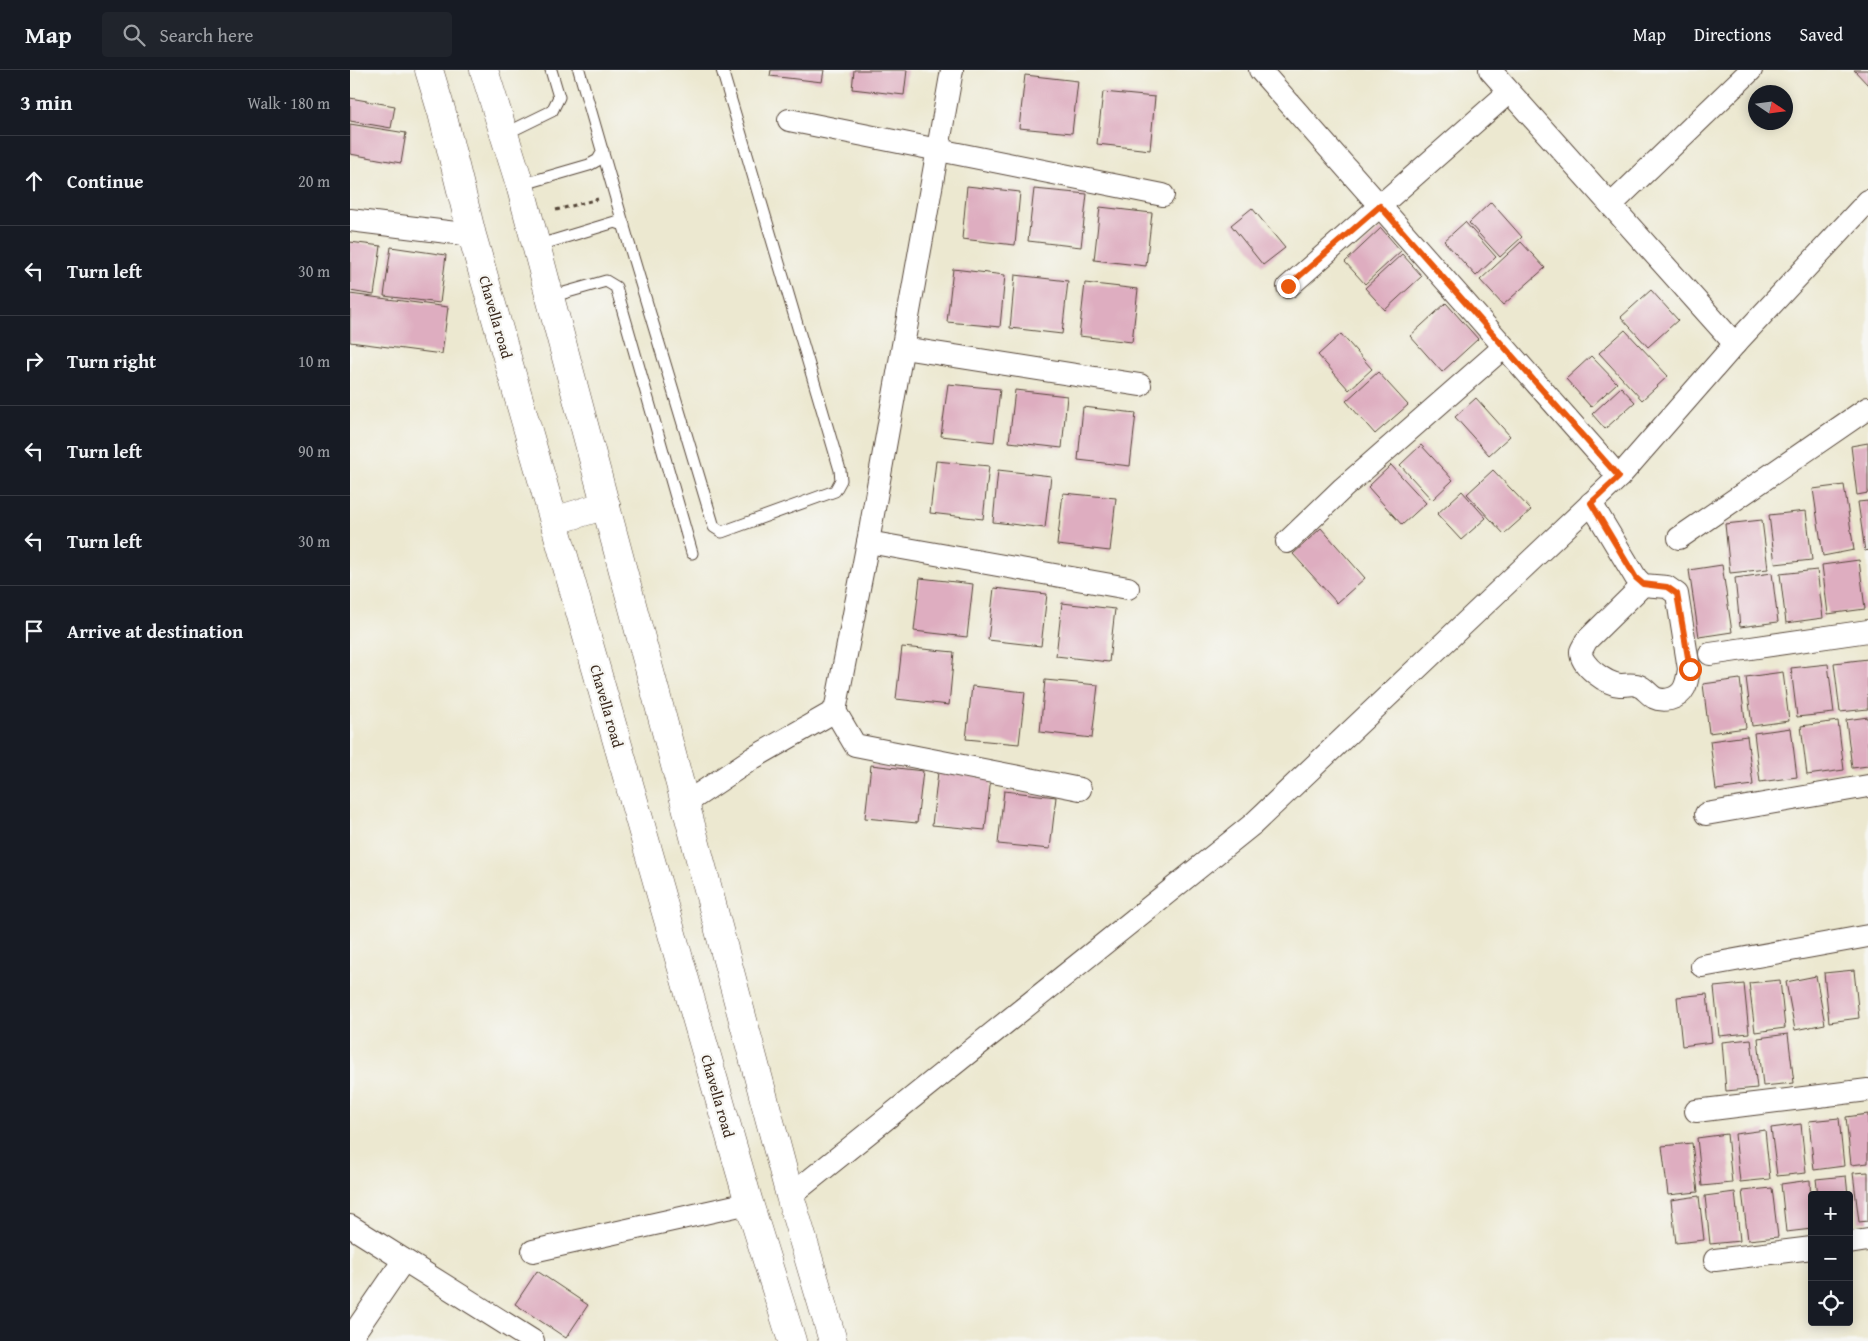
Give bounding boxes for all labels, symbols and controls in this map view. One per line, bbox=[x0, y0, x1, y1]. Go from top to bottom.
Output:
search box bbox=[102, 12, 452, 57]
text: Map bbox=[25, 17, 72, 52]
icon: search bbox=[120, 21, 148, 49]
text: Search here bbox=[160, 21, 253, 49]
text: Map bbox=[1633, 21, 1666, 48]
text: Directions bbox=[1694, 21, 1771, 48]
text: Saved bbox=[1799, 21, 1843, 48]
north arrow bbox=[1748, 85, 1793, 130]
text: 3 min bbox=[20, 87, 72, 118]
text: Walk · 180 m bbox=[247, 91, 330, 115]
icon: ahead bbox=[20, 167, 48, 195]
text: Continue bbox=[67, 167, 144, 195]
text: 20 m bbox=[298, 169, 330, 193]
icon: left bbox=[20, 257, 48, 285]
text: Turn left bbox=[67, 257, 142, 285]
text: 30 m bbox=[298, 259, 330, 283]
street label: Chavella road bbox=[474, 273, 518, 361]
route end bbox=[1277, 275, 1300, 298]
icon: right bbox=[20, 347, 48, 375]
text: Turn right bbox=[67, 347, 156, 375]
text: 10 m bbox=[298, 349, 330, 373]
icon: left bbox=[20, 437, 48, 465]
text: Turn left bbox=[67, 437, 142, 465]
text: 90 m bbox=[298, 439, 330, 463]
icon: left bbox=[20, 527, 48, 555]
text: Turn left bbox=[67, 527, 142, 555]
text: 30 m bbox=[298, 529, 330, 553]
icon: arrive bbox=[20, 617, 48, 645]
text: Arrive at destination bbox=[67, 617, 243, 645]
route start bbox=[1679, 658, 1702, 681]
street label: Chavella road bbox=[585, 662, 629, 750]
street label: Chavella road bbox=[696, 1052, 740, 1140]
map controls bbox=[1808, 1191, 1853, 1326]
button: + bbox=[1808, 1191, 1853, 1236]
button: − bbox=[1808, 1236, 1853, 1281]
button: locate bbox=[1808, 1281, 1853, 1326]

